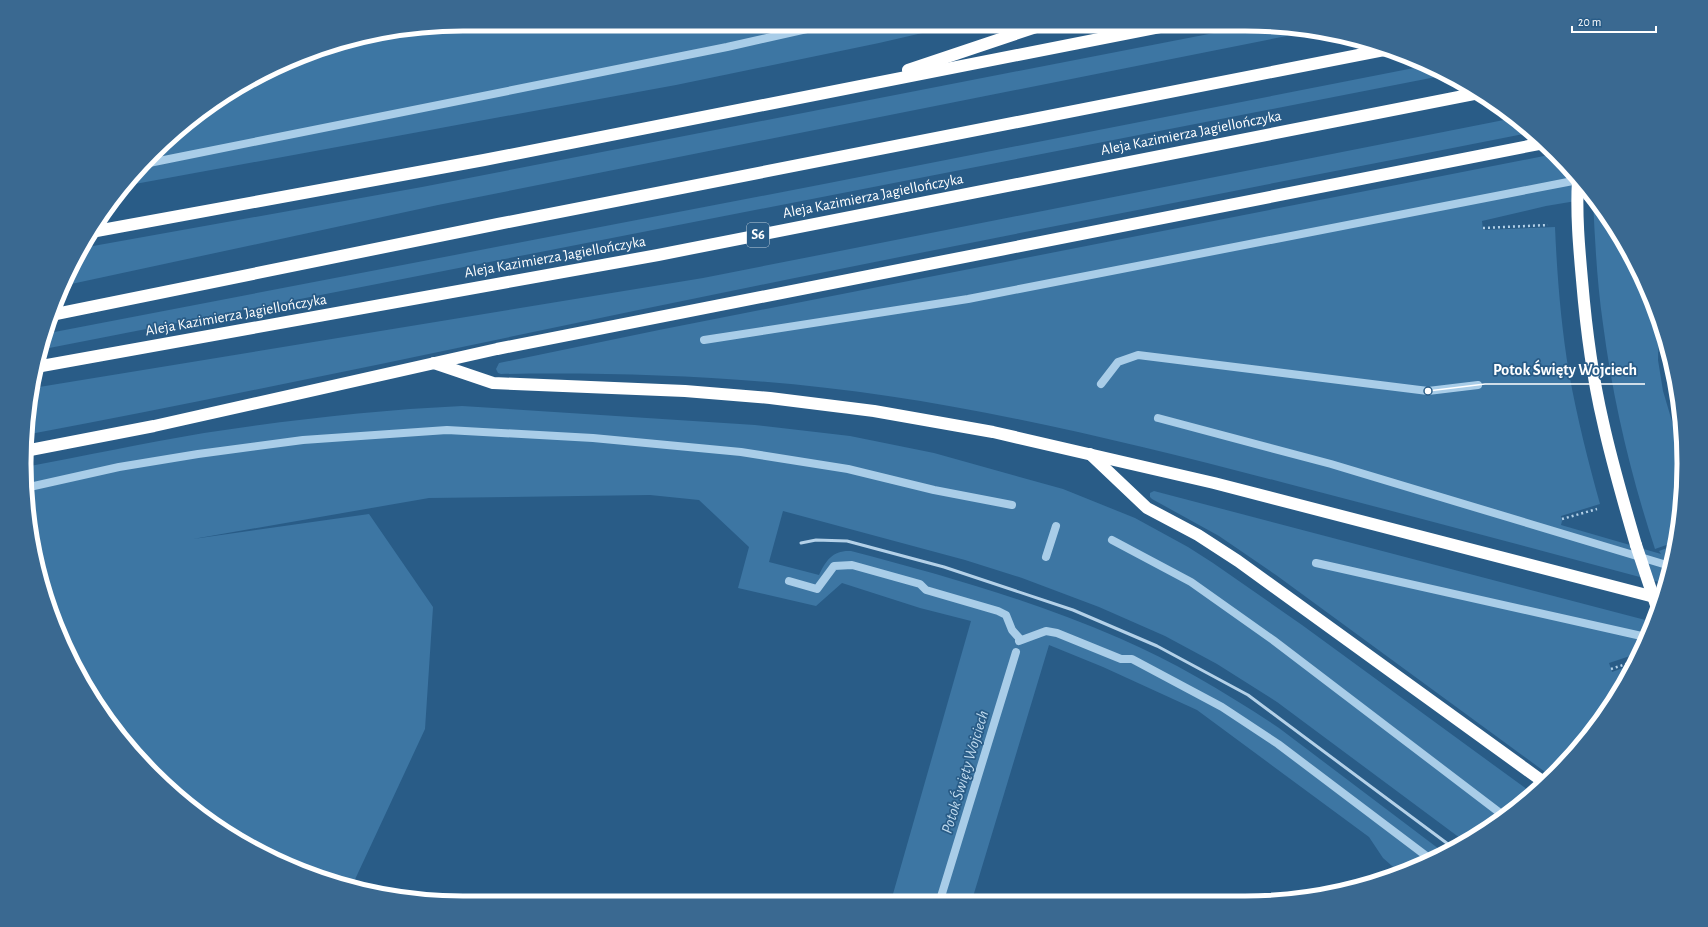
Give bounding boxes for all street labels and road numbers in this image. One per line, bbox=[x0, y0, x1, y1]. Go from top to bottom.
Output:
street label: Aleja Kazimierza Jagiellończyka bbox=[1099, 108, 1283, 158]
street label: Aleja Kazimierza Jagiellończyka bbox=[781, 171, 965, 221]
road number: S6 bbox=[747, 223, 769, 247]
street label: Aleja Kazimierza Jagiellończyka bbox=[463, 234, 647, 280]
street label: Aleja Kazimierza Jagiellończyka bbox=[144, 292, 328, 338]

